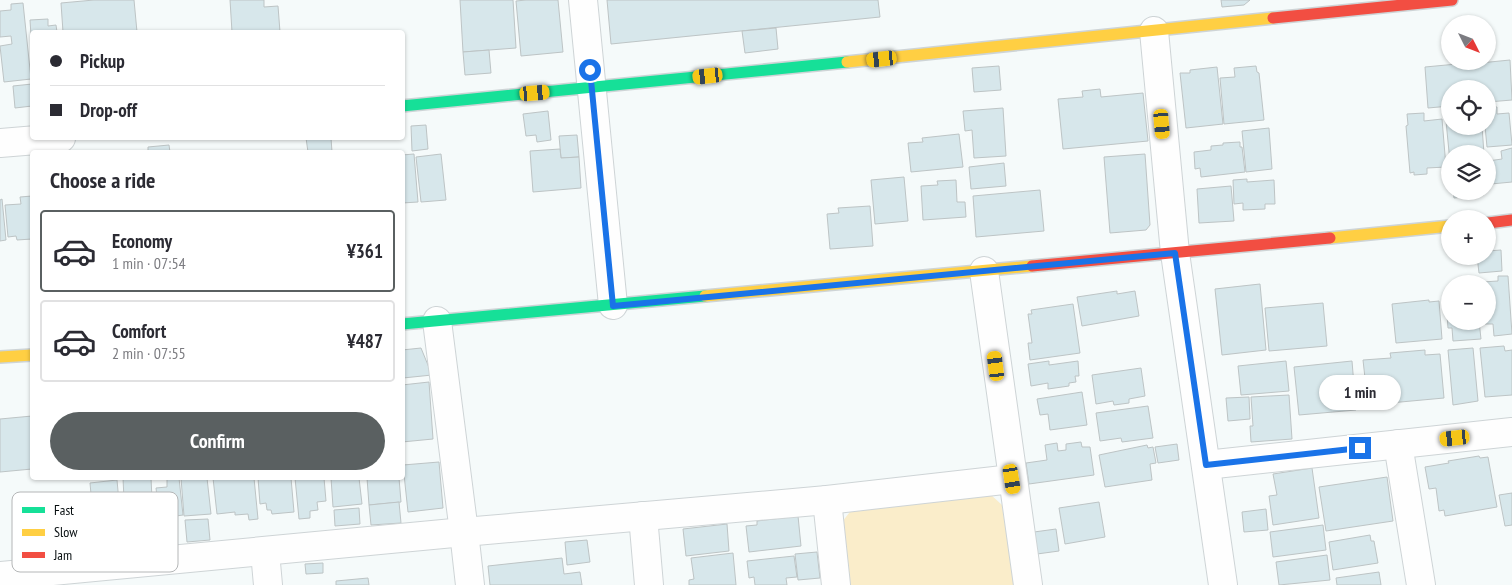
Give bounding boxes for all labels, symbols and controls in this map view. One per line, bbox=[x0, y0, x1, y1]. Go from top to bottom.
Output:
north arrow bbox=[1441, 15, 1496, 70]
map controls bbox=[1441, 15, 1496, 330]
text: Pickup bbox=[80, 49, 125, 73]
car bbox=[866, 50, 897, 68]
route start bbox=[579, 59, 601, 81]
car bbox=[692, 67, 723, 85]
button: locate bbox=[1441, 80, 1496, 135]
car bbox=[519, 84, 550, 102]
text: Drop-off bbox=[80, 98, 137, 122]
car bbox=[1153, 108, 1170, 140]
button: layers bbox=[1441, 145, 1496, 200]
text: Choose a ride bbox=[50, 166, 155, 194]
button: + bbox=[1441, 210, 1496, 265]
icon: car bbox=[52, 229, 97, 274]
text: Economy bbox=[112, 229, 172, 253]
text: ¥361 bbox=[347, 239, 383, 263]
text: 1 min · 07:54 bbox=[112, 253, 186, 273]
button: − bbox=[1441, 275, 1496, 330]
icon: car bbox=[52, 319, 97, 364]
text: Comfort bbox=[112, 319, 166, 343]
text: ¥487 bbox=[347, 329, 383, 353]
text: 2 min · 07:55 bbox=[112, 343, 186, 363]
car bbox=[986, 350, 1005, 382]
callout: 1 min bbox=[1319, 376, 1401, 410]
text: 1 min bbox=[1344, 382, 1376, 402]
button: Confirm bbox=[50, 412, 385, 470]
car bbox=[1439, 429, 1470, 447]
route end bbox=[1349, 437, 1371, 459]
car bbox=[1002, 463, 1021, 495]
legend bbox=[12, 492, 178, 572]
text: Fast bbox=[54, 501, 74, 519]
text: Slow bbox=[54, 523, 78, 541]
text: Jam bbox=[53, 546, 72, 564]

